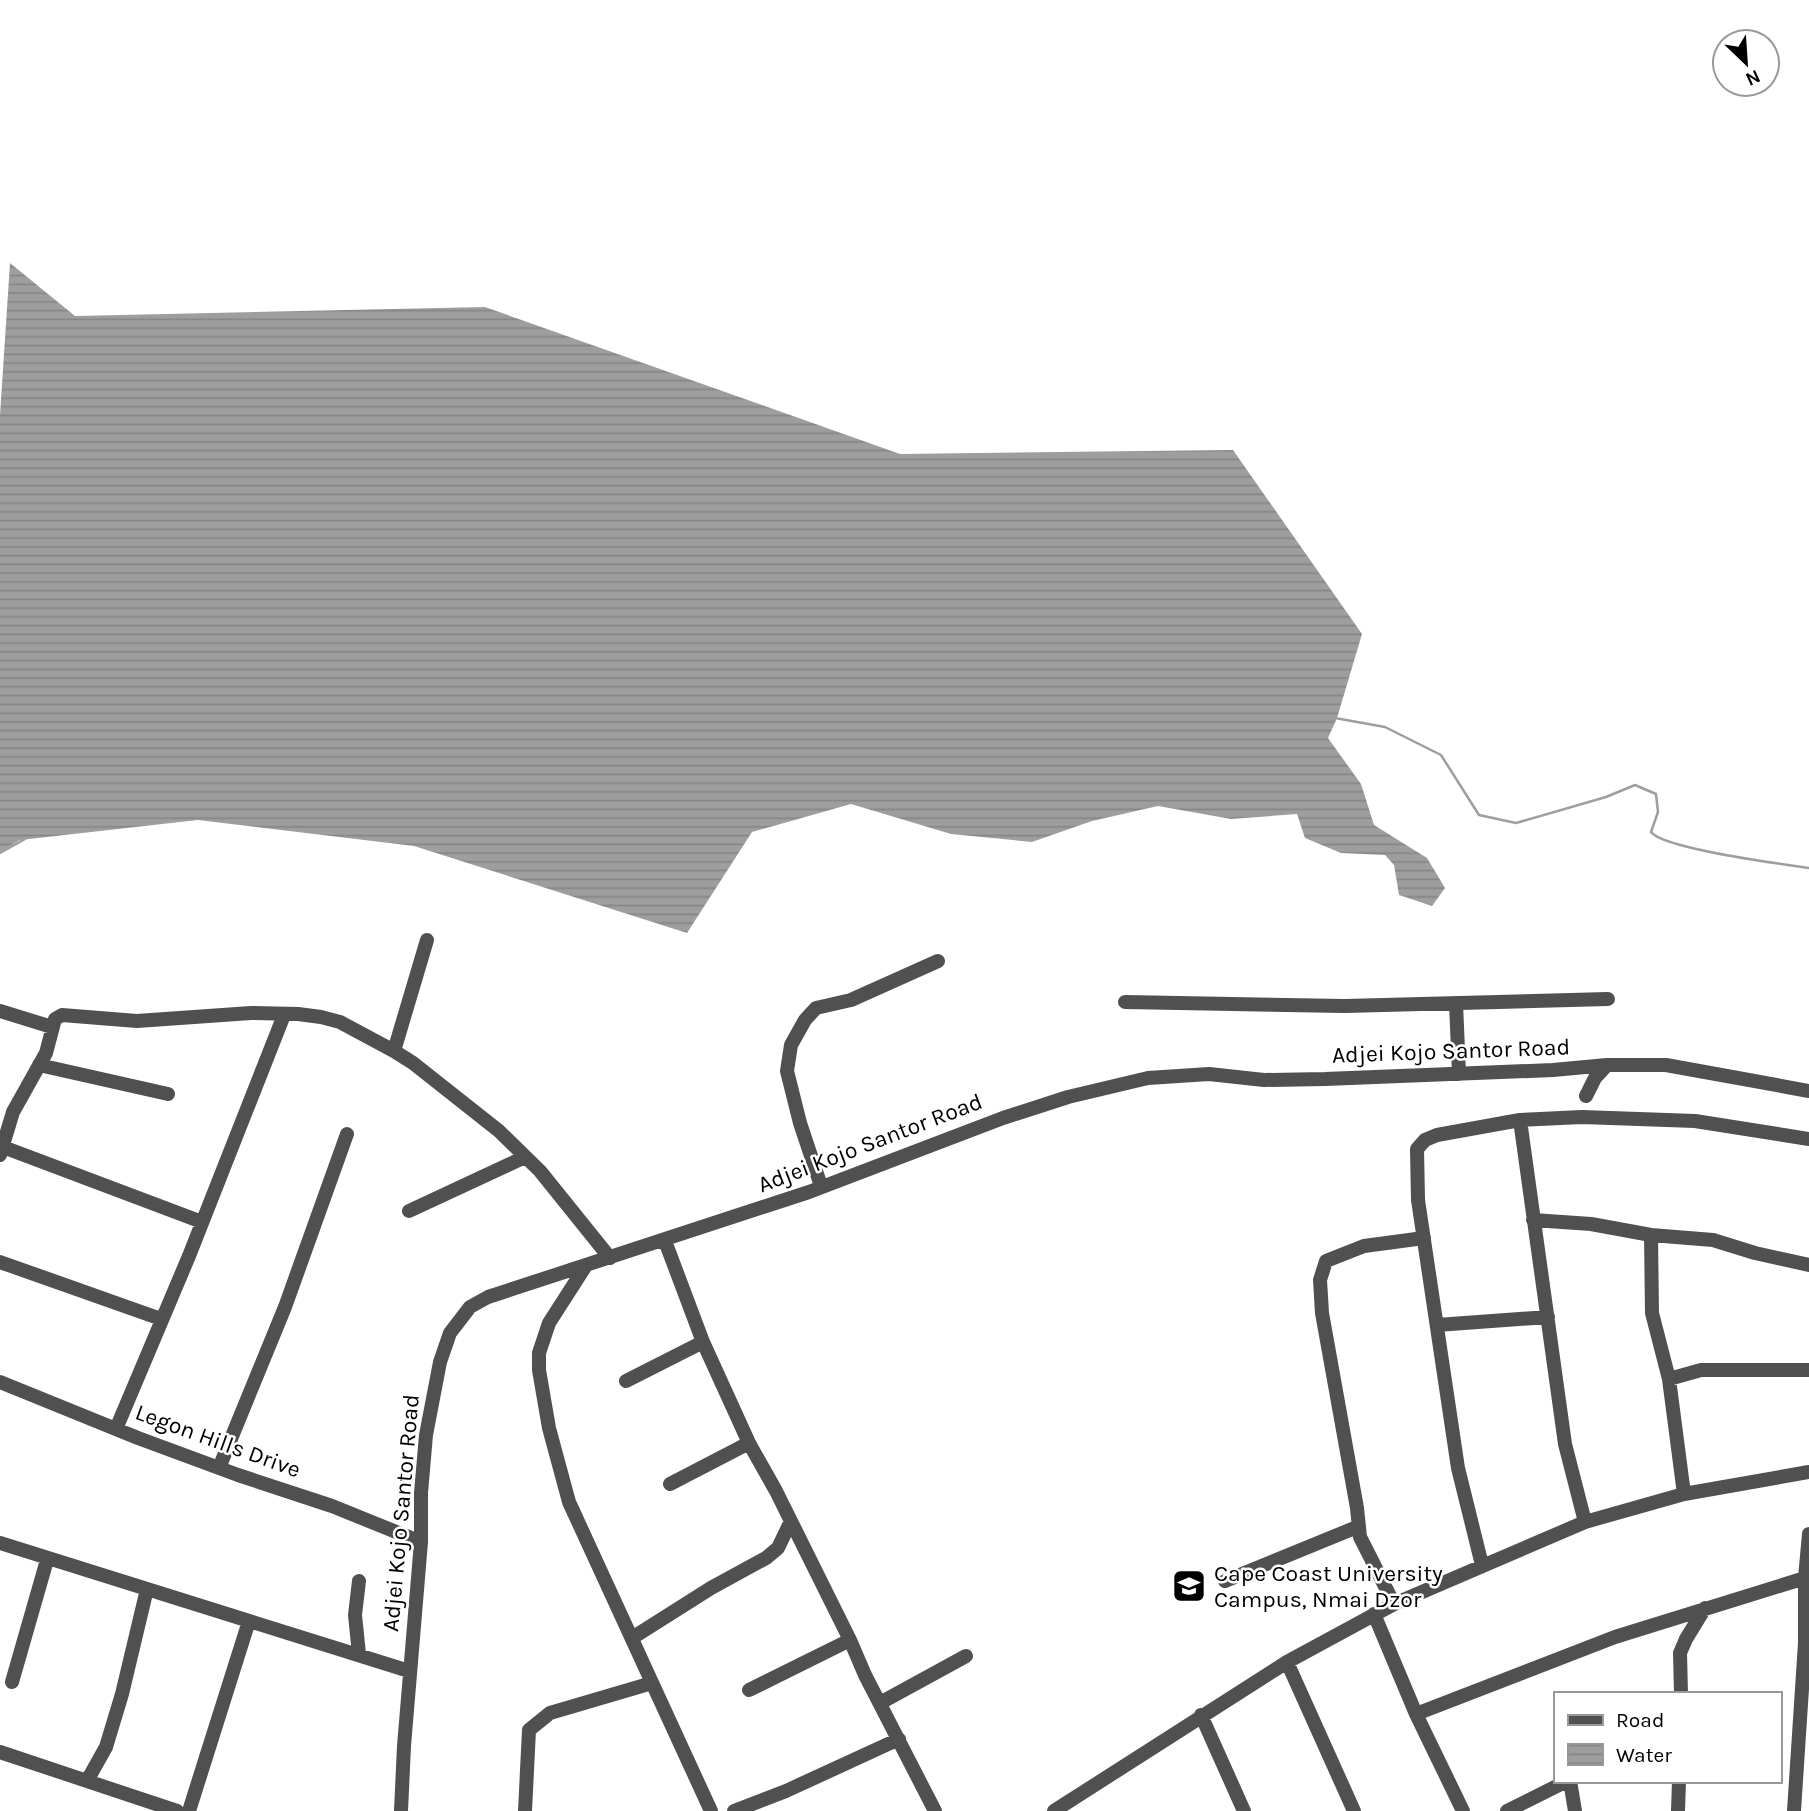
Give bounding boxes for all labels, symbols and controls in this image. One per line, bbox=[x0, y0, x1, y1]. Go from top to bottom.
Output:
north arrow bbox=[1711, 28, 1781, 98]
text: N bbox=[1742, 65, 1764, 90]
street label: Adjei Kojo Santor Road bbox=[1331, 1033, 1571, 1069]
street label: Adjei Kojo Santor Road bbox=[754, 1088, 986, 1198]
street label: Adjei Kojo Santor Road bbox=[377, 1393, 425, 1633]
street label: Legon Hills Drive bbox=[132, 1399, 304, 1483]
place label: Cape Coast University Campus, Nmai Dzor bbox=[1214, 1560, 1443, 1613]
school or university icon: Cape Coast University Campus, Nmai Dzor bbox=[1170, 1567, 1208, 1605]
legend bbox=[1554, 1692, 1781, 1783]
text: Road bbox=[1616, 1708, 1664, 1732]
text: Water bbox=[1616, 1743, 1672, 1767]

